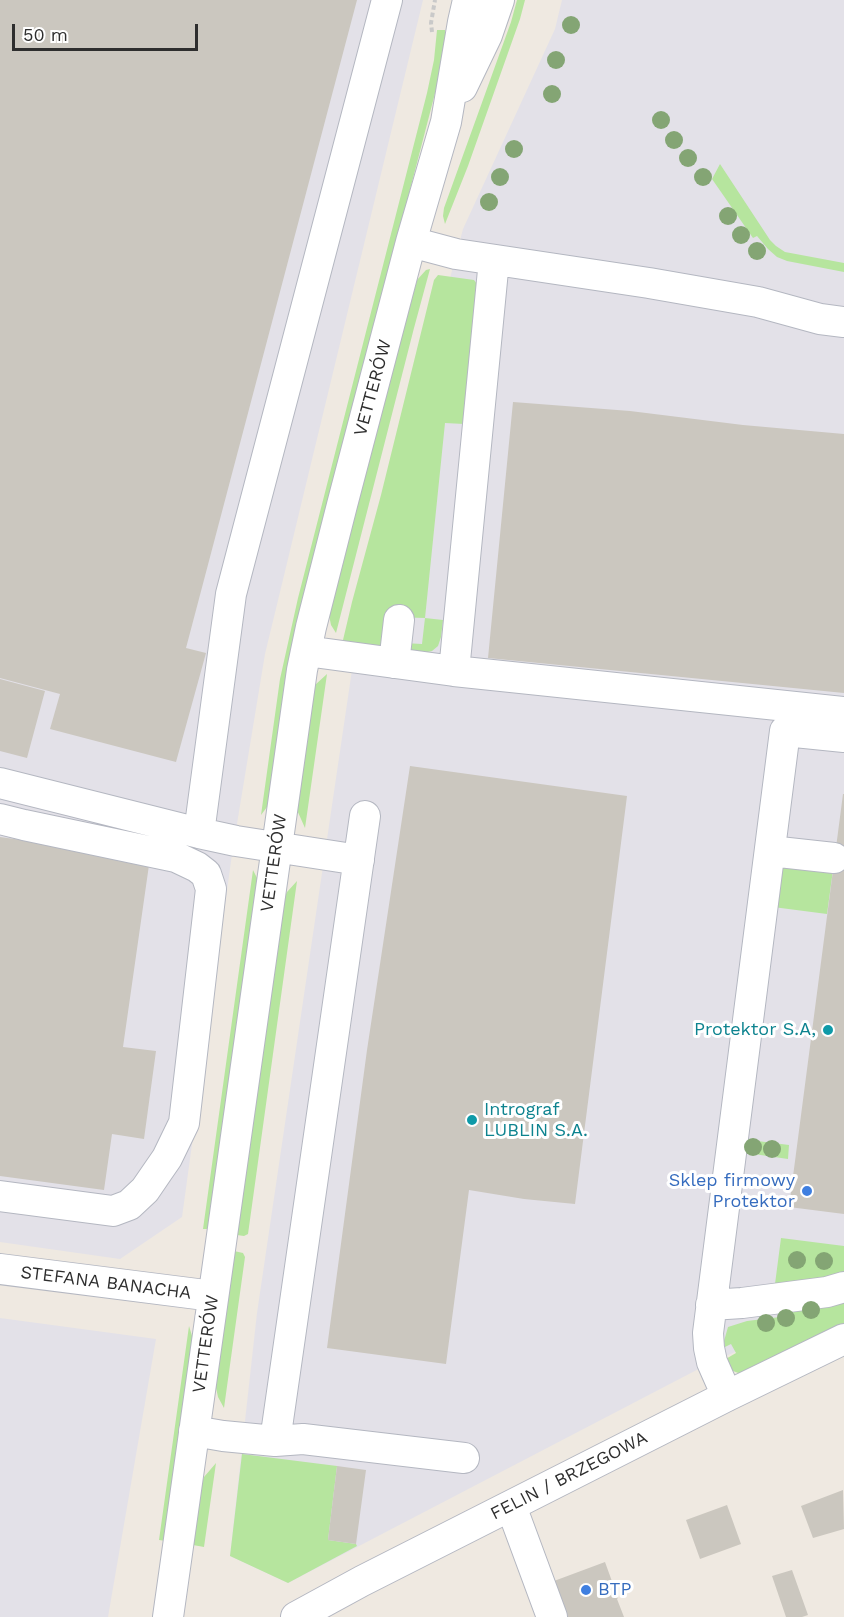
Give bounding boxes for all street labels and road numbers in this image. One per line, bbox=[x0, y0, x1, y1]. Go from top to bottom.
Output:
street label: VETTERÓW bbox=[350, 337, 396, 439]
street label: VETTERÓW bbox=[256, 813, 292, 913]
street label: STEFANA BANACHA bbox=[19, 1262, 193, 1304]
street label: VETTERÓW bbox=[188, 1294, 224, 1394]
street label: FELIN / BRZEGOWA bbox=[487, 1427, 651, 1525]

